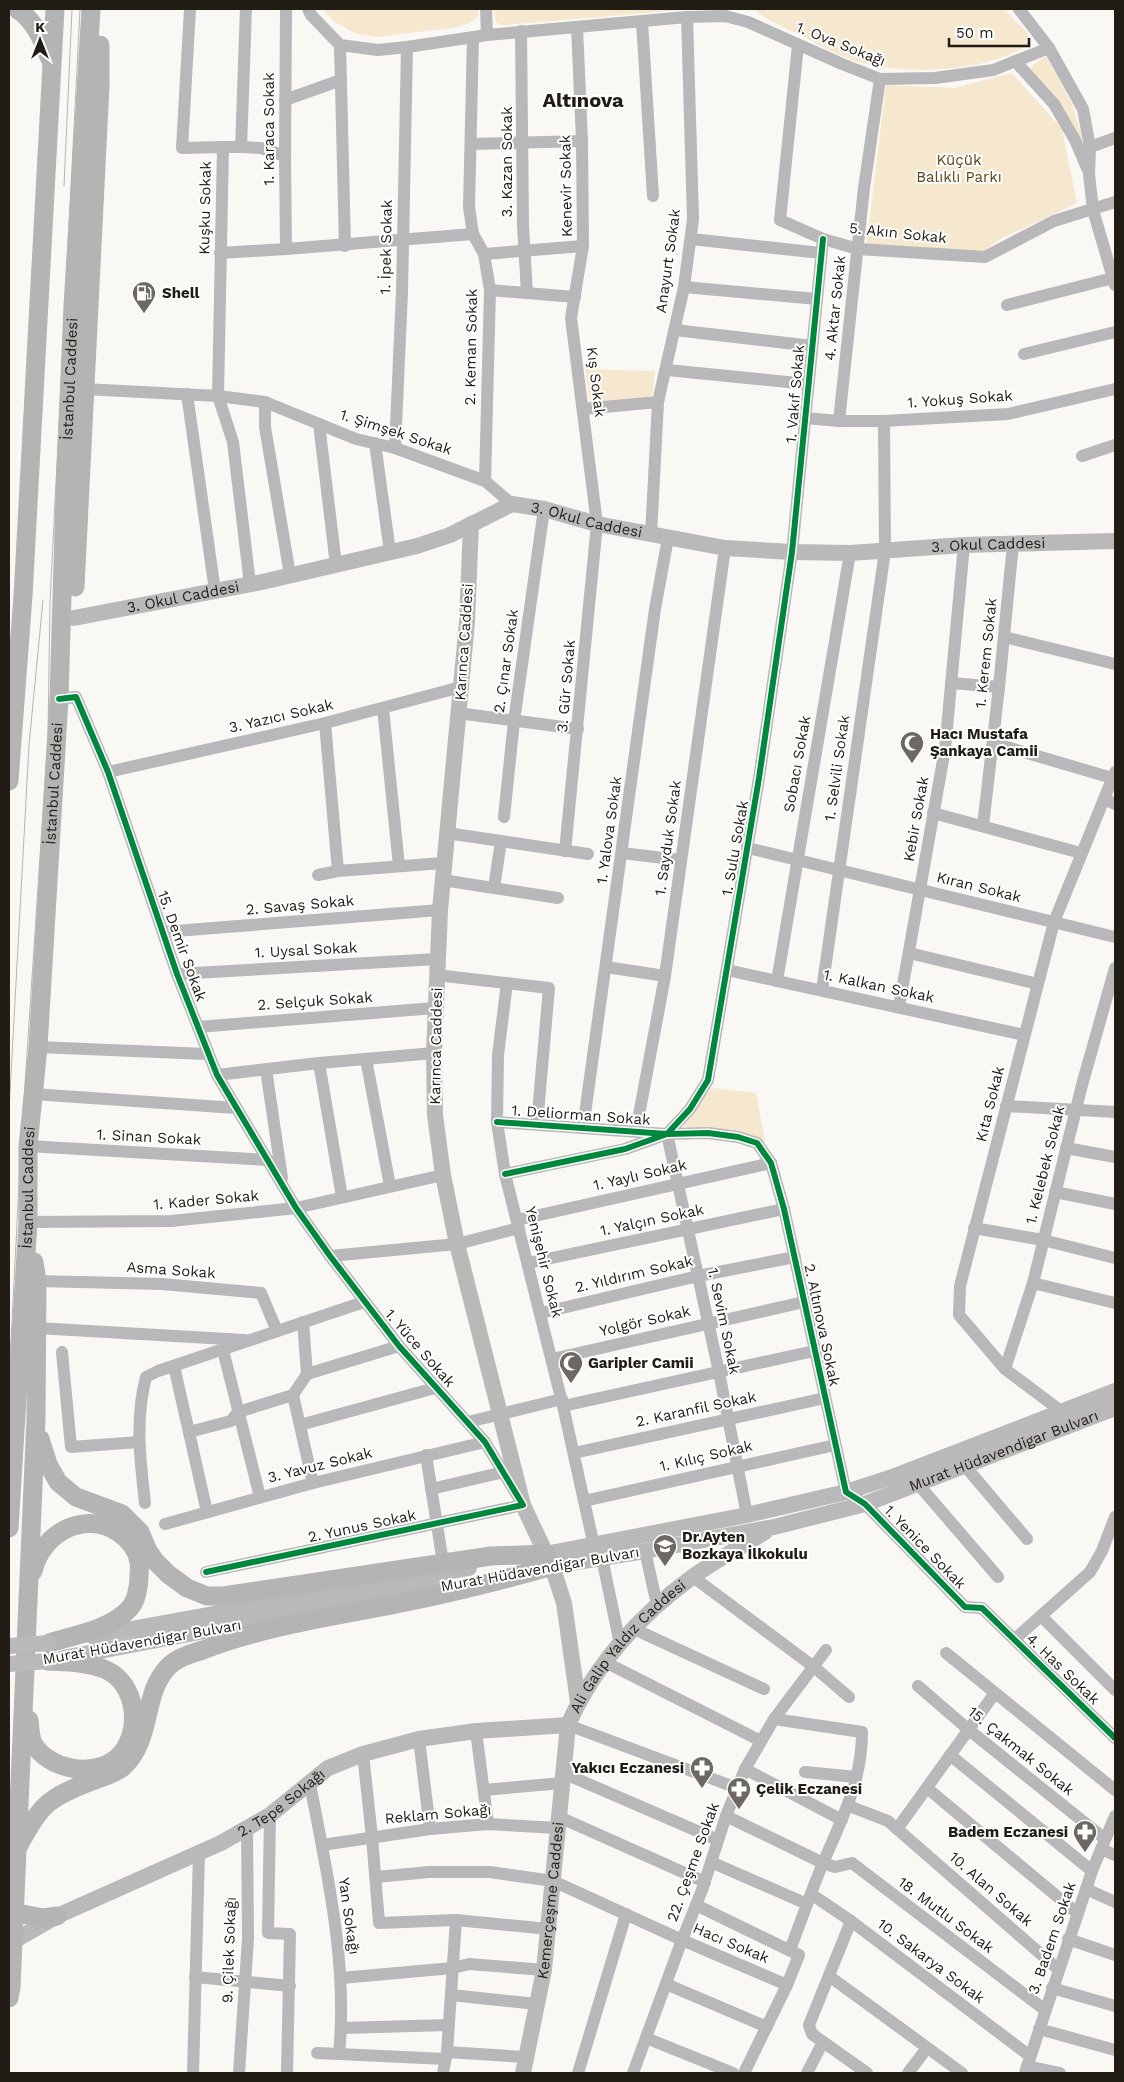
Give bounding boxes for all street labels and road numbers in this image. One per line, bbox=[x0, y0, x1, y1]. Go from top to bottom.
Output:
street label: 1. Ova Sokağı bbox=[794, 18, 888, 70]
street label: 1. Karaca Sokak bbox=[260, 72, 278, 186]
street label: 3. Kazan Sokak bbox=[498, 106, 516, 217]
street label: Kenevir Sokak bbox=[556, 134, 576, 237]
street label: Kuşku Sokak bbox=[195, 161, 215, 255]
street label: 1. İpek Sokak bbox=[376, 199, 396, 294]
street label: Anayurt Sokak bbox=[652, 207, 684, 314]
street label: 5. Akın Sokak bbox=[848, 219, 948, 247]
street label: 4. Aktar Sokak bbox=[821, 254, 850, 361]
street label: 2. Keman Sokak bbox=[461, 288, 481, 406]
street label: İstanbul Caddesi bbox=[58, 317, 81, 440]
street label: 1. Vakıf Sokak bbox=[782, 344, 808, 444]
street label: Kış Sokak bbox=[583, 346, 609, 419]
street label: 1. Yokuş Sokak bbox=[907, 386, 1014, 412]
street label: 1. Şimşek Sokak bbox=[338, 405, 455, 459]
street label: 3. Okul Caddesi bbox=[530, 498, 644, 541]
street label: 3. Okul Caddesi bbox=[931, 534, 1046, 556]
street label: 3. Okul Caddesi bbox=[125, 578, 241, 617]
street label: Karınca Caddesi bbox=[451, 583, 477, 701]
street label: 1. Kerem Sokak bbox=[971, 597, 1001, 709]
street label: 2. Çınar Sokak bbox=[490, 607, 522, 714]
street label: 3. Gür Sokak bbox=[553, 638, 579, 733]
street label: 3. Yazıcı Sokak bbox=[227, 695, 335, 737]
street label: 1. Selvili Sokak bbox=[821, 713, 853, 822]
street label: Sobacı Sokak bbox=[780, 714, 814, 814]
street label: İstanbul Caddesi bbox=[41, 722, 67, 845]
street label: 1. Yalova Sokak bbox=[593, 775, 626, 885]
street label: Kebir Sokak bbox=[900, 775, 932, 863]
street label: 1. Sayduk Sokak bbox=[651, 779, 685, 897]
street label: 1. Sulu Sokak bbox=[718, 798, 752, 897]
street label: Kıran Sokak bbox=[935, 868, 1024, 906]
street label: 15. Demir Sokak bbox=[154, 888, 211, 1004]
street label: 2. Savaş Sokak bbox=[245, 891, 355, 919]
street label: 1. Uysal Sokak bbox=[254, 938, 358, 962]
street label: 1. Kalkan Sokak bbox=[822, 965, 937, 1007]
street label: Karınca Caddesi bbox=[426, 987, 446, 1105]
street label: 2. Selçuk Sokak bbox=[257, 988, 374, 1014]
street label: Kıta Sokak bbox=[972, 1064, 1008, 1144]
street label: 1. Deliorman Sokak bbox=[511, 1101, 652, 1129]
street label: 1. Kelebek Sokak bbox=[1022, 1103, 1069, 1226]
street label: 1. Sinan Sokak bbox=[96, 1125, 202, 1149]
street label: İstanbul Caddesi bbox=[17, 1126, 39, 1249]
street label: 1. Yaylı Sokak bbox=[592, 1155, 689, 1194]
street label: 1. Kader Sokak bbox=[152, 1186, 260, 1214]
street label: 1. Yalçın Sokak bbox=[599, 1200, 706, 1240]
street label: Yenişehir Sokak bbox=[521, 1204, 567, 1320]
street label: 2. Yıldırım Sokak bbox=[573, 1252, 695, 1296]
street label: Asma Sokak bbox=[126, 1258, 217, 1282]
street label: 2. Altınova Sokak bbox=[800, 1262, 844, 1388]
street label: 1. Sevim Sokak bbox=[704, 1266, 744, 1376]
street label: Yolgör Sokak bbox=[598, 1302, 693, 1340]
street label: 1. Yüce Sokak bbox=[381, 1305, 459, 1391]
street label: 2. Karanfil Sokak bbox=[634, 1387, 758, 1431]
street label: Murat Hüdavendigar Bulvarı bbox=[906, 1406, 1101, 1495]
street label: 1. Kılıç Sokak bbox=[658, 1436, 755, 1475]
street label: 3. Yavuz Sokak bbox=[266, 1443, 375, 1487]
street label: 1. Yenice Sokak bbox=[880, 1501, 970, 1593]
street label: 2. Yunus Sokak bbox=[306, 1506, 418, 1546]
street label: Murat Hüdavendigar Bulvarı bbox=[439, 1543, 641, 1595]
street label: Ali Galip Yaldız Caddesi bbox=[566, 1576, 689, 1716]
street label: Murat Hüdavendigar Bulvarı bbox=[41, 1616, 243, 1668]
street label: 4. Has Sokak bbox=[1023, 1630, 1104, 1709]
street label: 15. Çakmak Sokak bbox=[964, 1703, 1078, 1800]
street label: 2. Tepe Sokağı bbox=[234, 1765, 329, 1841]
street label: Reklam Sokağı bbox=[384, 1800, 492, 1828]
street label: 22. Çeşme Sokak bbox=[663, 1800, 723, 1924]
street label: Kemerçeşme Caddesi bbox=[533, 1821, 567, 1981]
street label: 10. Alan Sokak bbox=[946, 1848, 1037, 1930]
street label: 18. Mutlu Sokak bbox=[895, 1873, 998, 1957]
street label: Yan Sokağı bbox=[335, 1876, 363, 1956]
street label: 3. Badem Sokak bbox=[1024, 1879, 1080, 1997]
street label: 9. Çilek Sokağı bbox=[218, 1897, 240, 2003]
street label: 10. Sakarya Sokak bbox=[874, 1915, 989, 2007]
street label: Hacı Sokak bbox=[690, 1919, 772, 1967]

